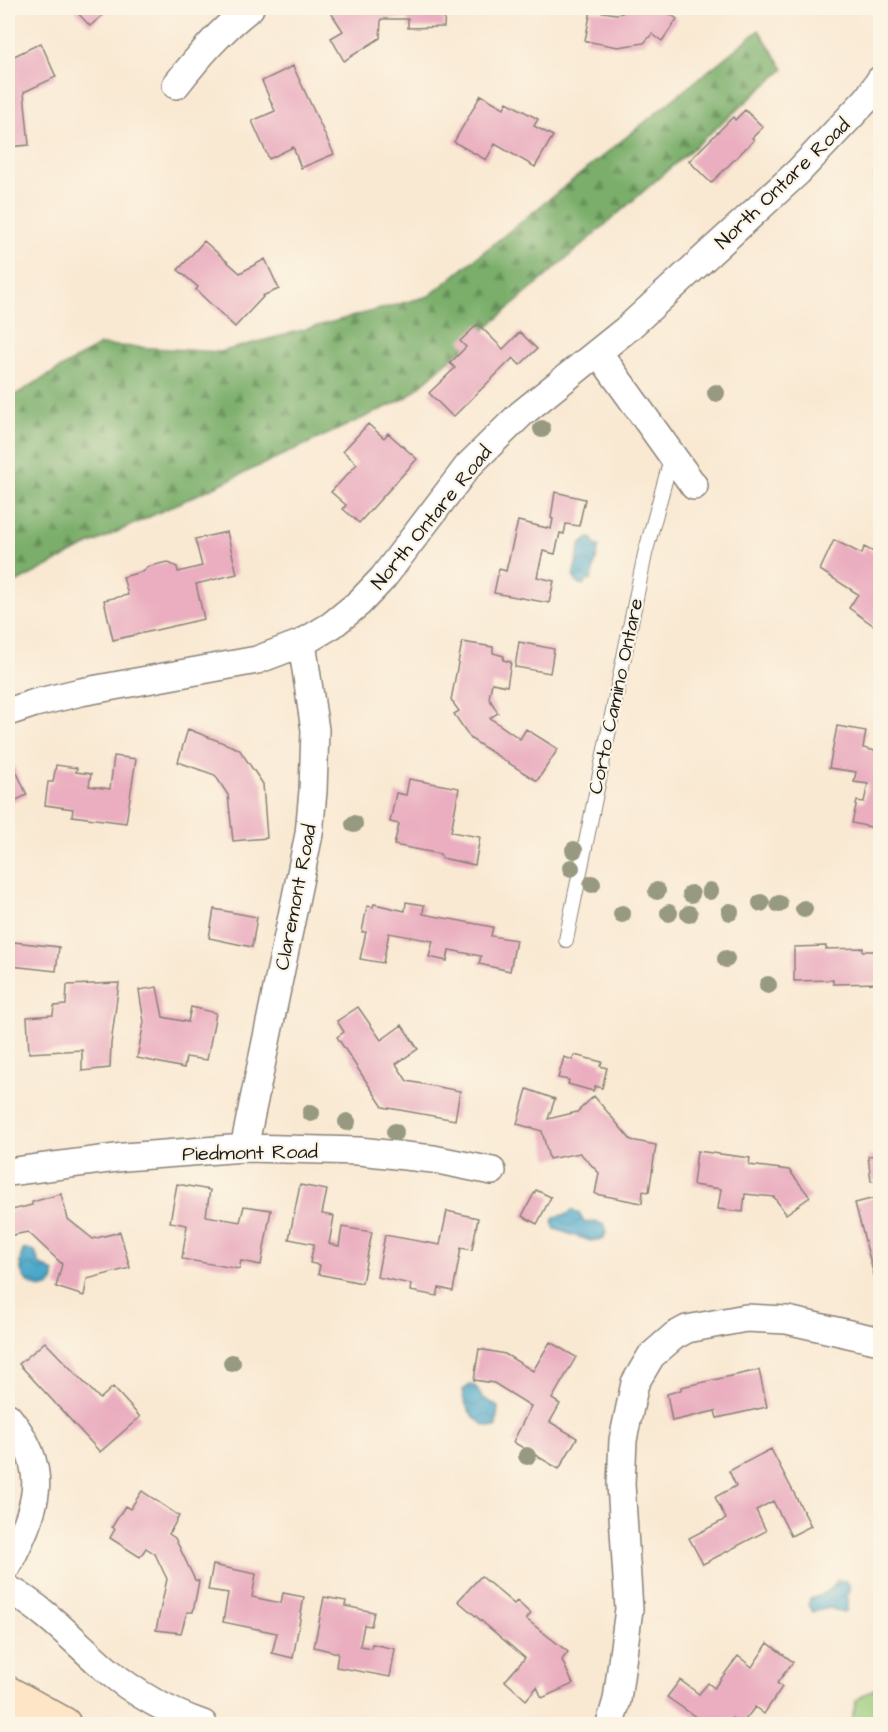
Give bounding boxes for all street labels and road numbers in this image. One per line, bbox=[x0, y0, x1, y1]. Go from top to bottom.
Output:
street label: North Ontare Road bbox=[709, 112, 857, 256]
street label: North Ontare Road bbox=[365, 440, 499, 596]
street label: Corto Camino Ontare bbox=[582, 596, 650, 797]
street label: Claremont Road bbox=[268, 822, 324, 973]
street label: Piedmont Road bbox=[182, 1138, 318, 1168]

